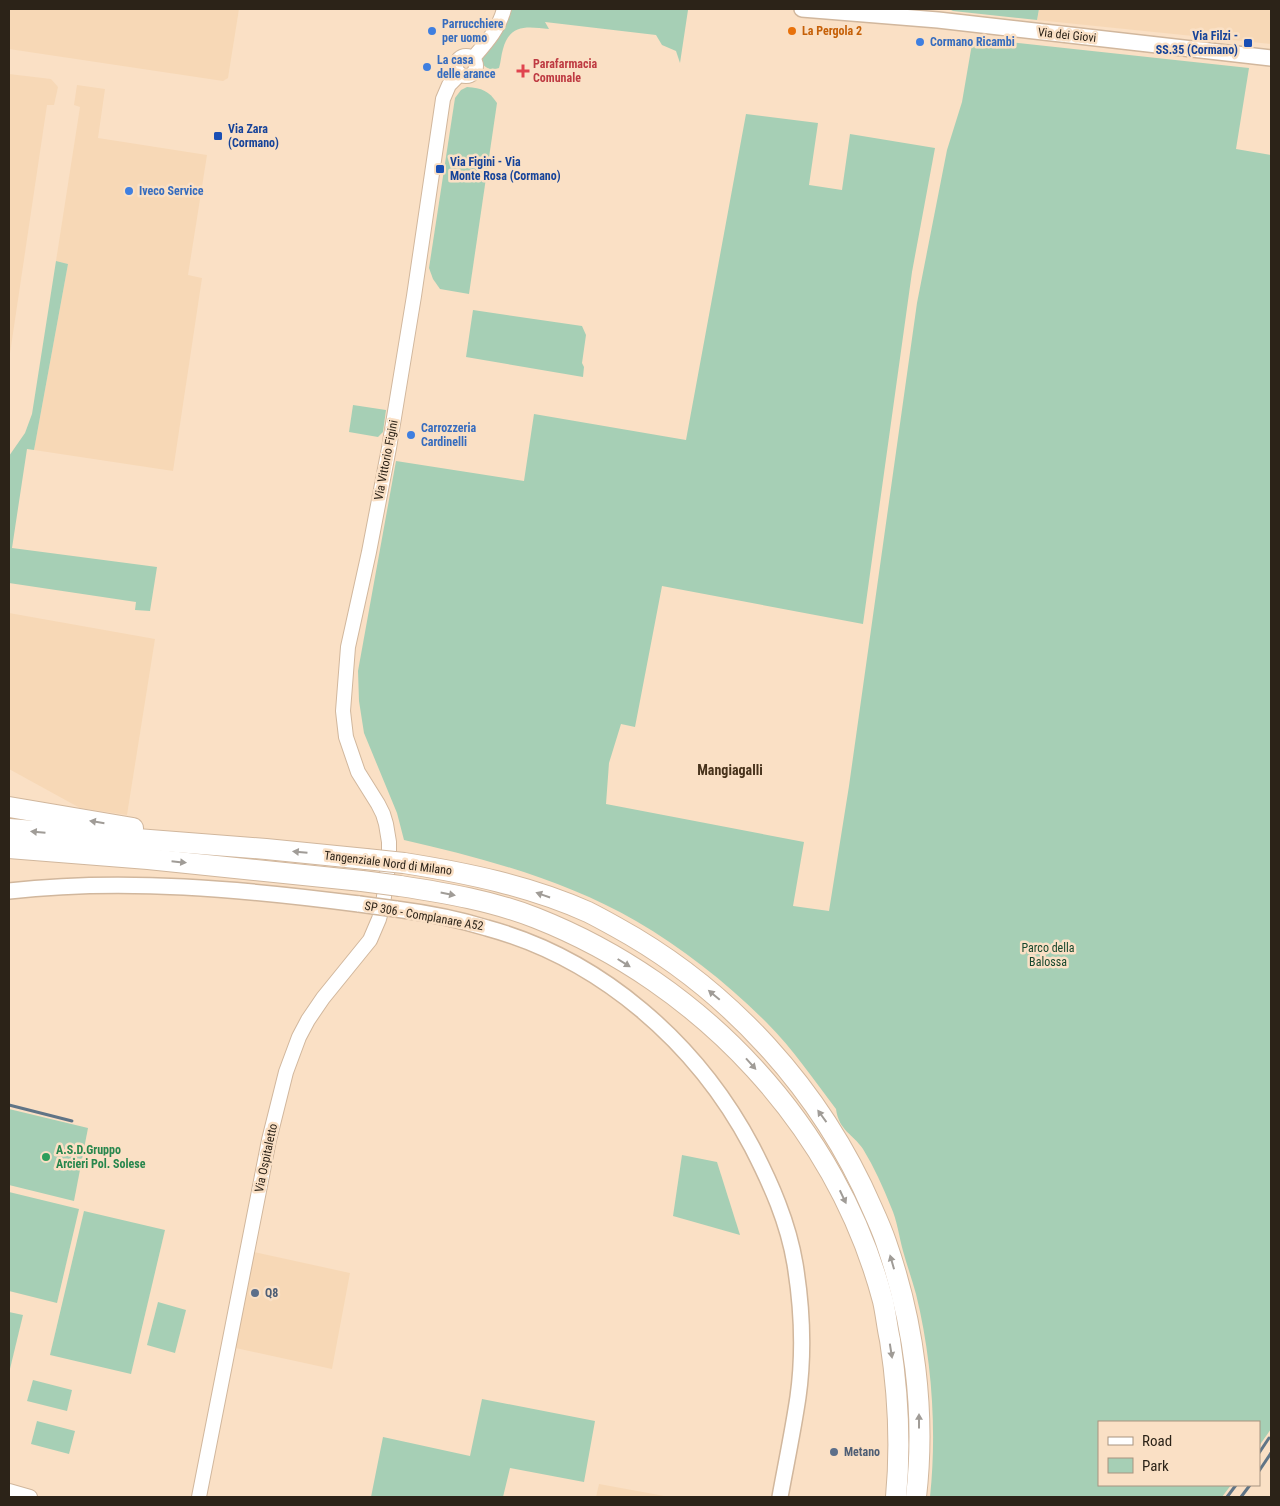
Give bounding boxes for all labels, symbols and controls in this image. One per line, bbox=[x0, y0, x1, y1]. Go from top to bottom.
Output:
place label: Parrucchiere per uomo bbox=[442, 17, 504, 45]
place label: La Pergola 2 bbox=[802, 24, 862, 38]
marker: Parrucchiere per uomo bbox=[426, 25, 438, 37]
marker: La Pergola 2 bbox=[786, 25, 798, 37]
street label: Via dei Giovi bbox=[1037, 25, 1097, 45]
place label: Via Filzi - SS.35 (Cormano) bbox=[1156, 29, 1238, 57]
place label: Cormano Ricambi bbox=[930, 35, 1015, 49]
marker: Cormano Ricambi bbox=[914, 36, 926, 48]
marker: Via Filzi - SS.35 (Cormano) bbox=[1242, 37, 1254, 49]
place label: La casa delle arance bbox=[437, 53, 496, 81]
place label: Parafarmacia Comunale bbox=[533, 57, 598, 85]
marker: La casa delle arance bbox=[421, 61, 433, 73]
marker: Parafarmacia Comunale bbox=[517, 65, 529, 77]
place label: Via Zara (Cormano) bbox=[228, 122, 279, 150]
marker: Via Zara (Cormano) bbox=[212, 130, 224, 142]
place label: Via Figini - Via Monte Rosa (Cormano) bbox=[450, 155, 561, 183]
marker: Via Figini - Via Monte Rosa (Cormano) bbox=[434, 163, 446, 175]
place label: Iveco Service bbox=[139, 184, 204, 198]
marker: Iveco Service bbox=[123, 185, 135, 197]
street label: Via Vittorio Figini bbox=[371, 419, 401, 501]
place label: Carrozzeria Cardinelli bbox=[421, 421, 477, 449]
marker: Carrozzeria Cardinelli bbox=[405, 429, 417, 441]
district label: Mangiagalli bbox=[697, 762, 763, 778]
one-way arrow bbox=[88, 817, 104, 825]
one-way arrow bbox=[30, 828, 46, 836]
one-way arrow bbox=[292, 848, 308, 856]
street label: Tangenziale Nord di Milano bbox=[323, 848, 453, 878]
one-way arrow bbox=[172, 858, 188, 866]
one-way arrow bbox=[440, 890, 456, 898]
one-way arrow bbox=[535, 891, 550, 899]
street label: SP 306 - Complanare A52 bbox=[363, 899, 485, 933]
park label: Parco della Balossa bbox=[1021, 941, 1075, 969]
one-way arrow bbox=[618, 958, 631, 967]
one-way arrow bbox=[708, 989, 721, 1000]
one-way arrow bbox=[745, 1057, 756, 1070]
one-way arrow bbox=[817, 1109, 827, 1123]
street label: Via Ospitaletto bbox=[252, 1122, 280, 1194]
place label: A.S.D.Gruppo Arcieri Pol. Solese bbox=[56, 1143, 146, 1171]
marker: A.S.D.Gruppo Arcieri Pol. Solese bbox=[40, 1151, 52, 1163]
one-way arrow bbox=[839, 1189, 847, 1204]
one-way arrow bbox=[888, 1254, 896, 1269]
place label: Q8 bbox=[265, 1286, 278, 1300]
marker: Q8 bbox=[249, 1287, 261, 1299]
one-way arrow bbox=[888, 1343, 896, 1359]
one-way arrow bbox=[915, 1413, 923, 1429]
legend bbox=[1098, 1421, 1260, 1486]
text: Road bbox=[1142, 1432, 1172, 1450]
place label: Metano bbox=[844, 1445, 880, 1459]
marker: Metano bbox=[828, 1446, 840, 1458]
text: Park bbox=[1142, 1457, 1169, 1475]

